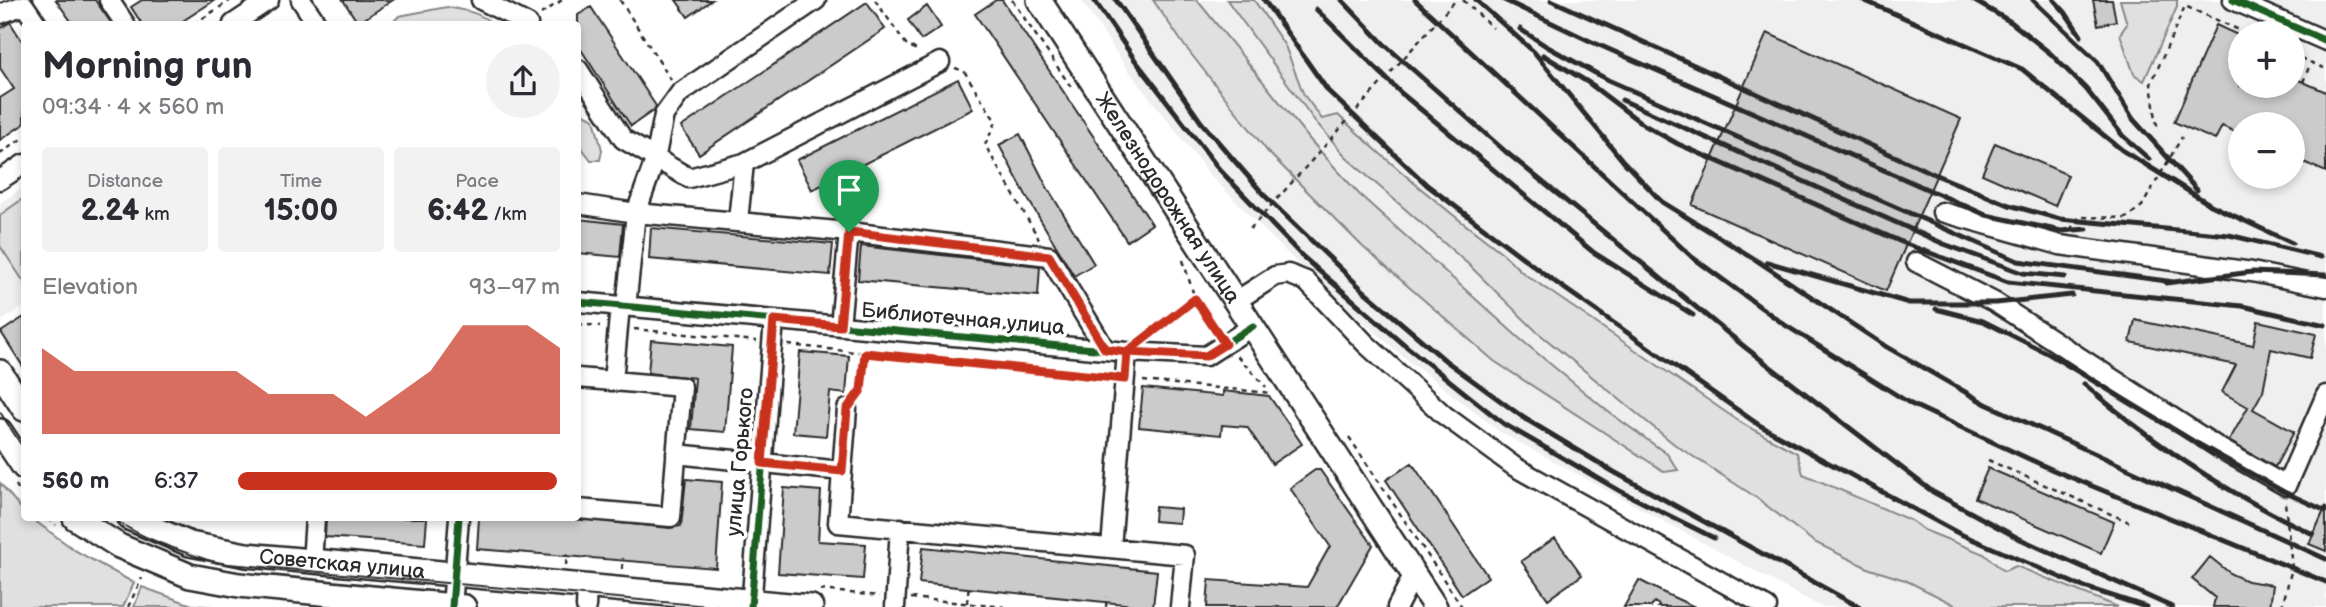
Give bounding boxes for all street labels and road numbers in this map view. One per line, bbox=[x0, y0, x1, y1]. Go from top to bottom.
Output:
street label: Железнодорожная улица bbox=[1090, 87, 1246, 308]
street label: Библиотечная улица bbox=[860, 298, 1066, 340]
street label: улица Горького bbox=[721, 387, 759, 537]
street label: Советская улица bbox=[258, 544, 427, 584]

